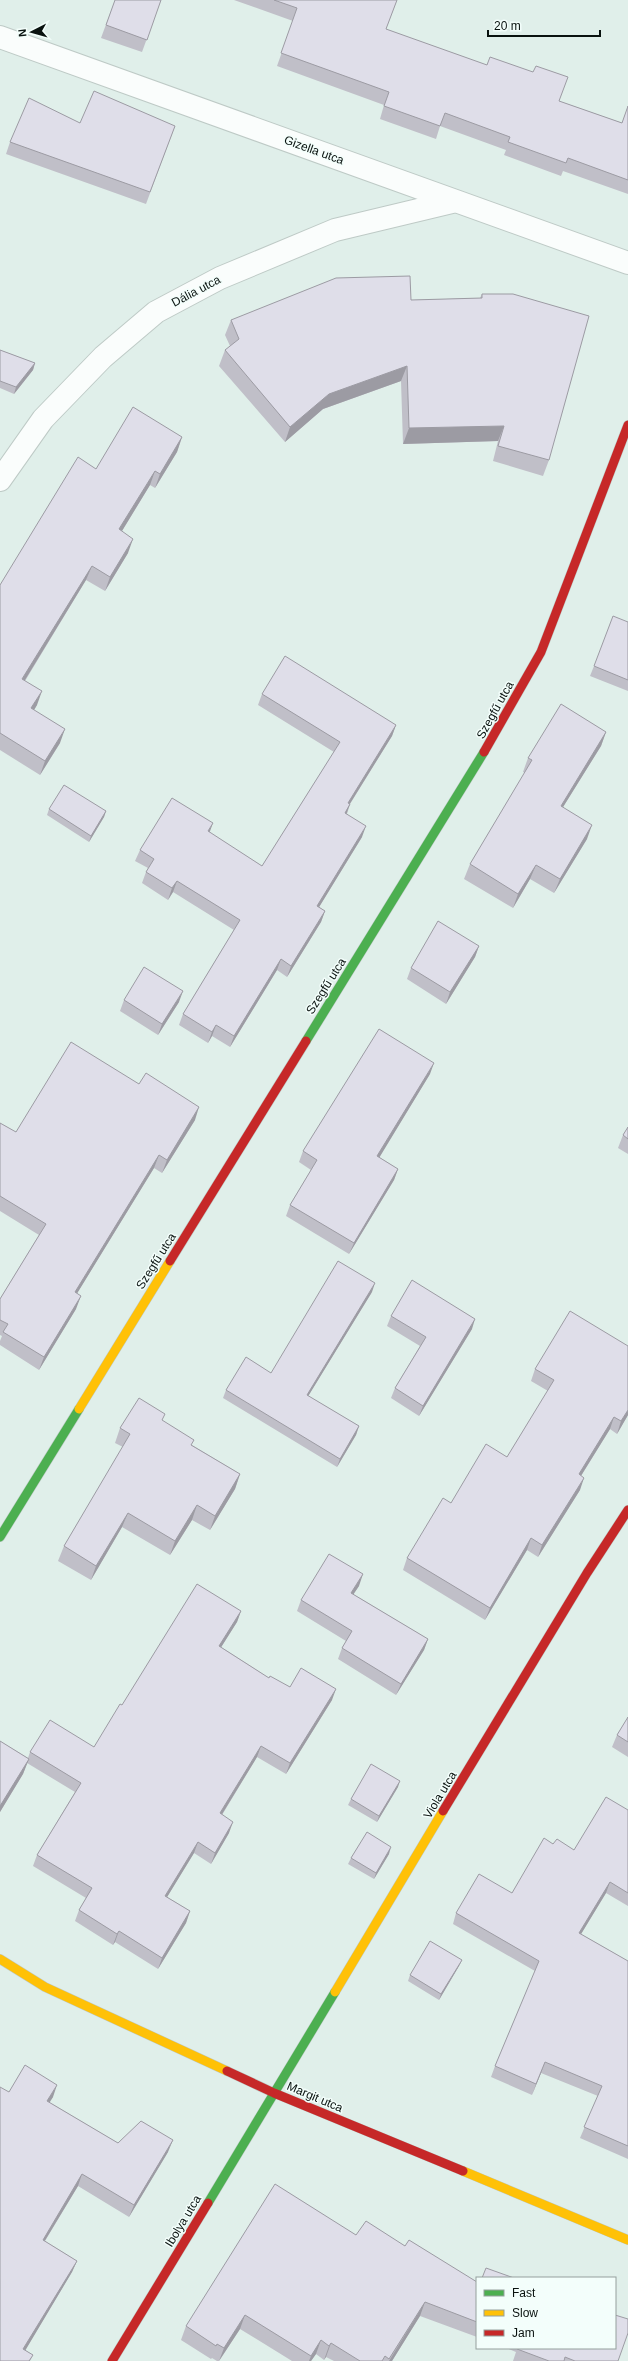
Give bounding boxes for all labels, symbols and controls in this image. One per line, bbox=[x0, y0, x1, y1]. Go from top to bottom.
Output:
north arrow bbox=[12, 12, 52, 52]
scale bar bbox=[488, 12, 600, 38]
text: 20 m bbox=[494, 19, 521, 33]
text: N bbox=[16, 28, 28, 38]
street label: Gizella utca bbox=[282, 133, 346, 167]
street label: Dália utca bbox=[169, 272, 223, 310]
street label: Szegfű utca bbox=[474, 679, 517, 741]
street label: Szegfű utca bbox=[303, 955, 349, 1017]
street label: Szegfű utca bbox=[133, 1230, 179, 1292]
street label: Viola utca bbox=[420, 1769, 460, 1821]
street label: Margit utca bbox=[285, 2079, 345, 2115]
street label: Ibolya utca bbox=[162, 2192, 204, 2249]
legend bbox=[476, 2277, 616, 2349]
text: Fast bbox=[512, 2286, 536, 2300]
text: Slow bbox=[512, 2306, 538, 2320]
text: Jam bbox=[512, 2326, 535, 2340]

